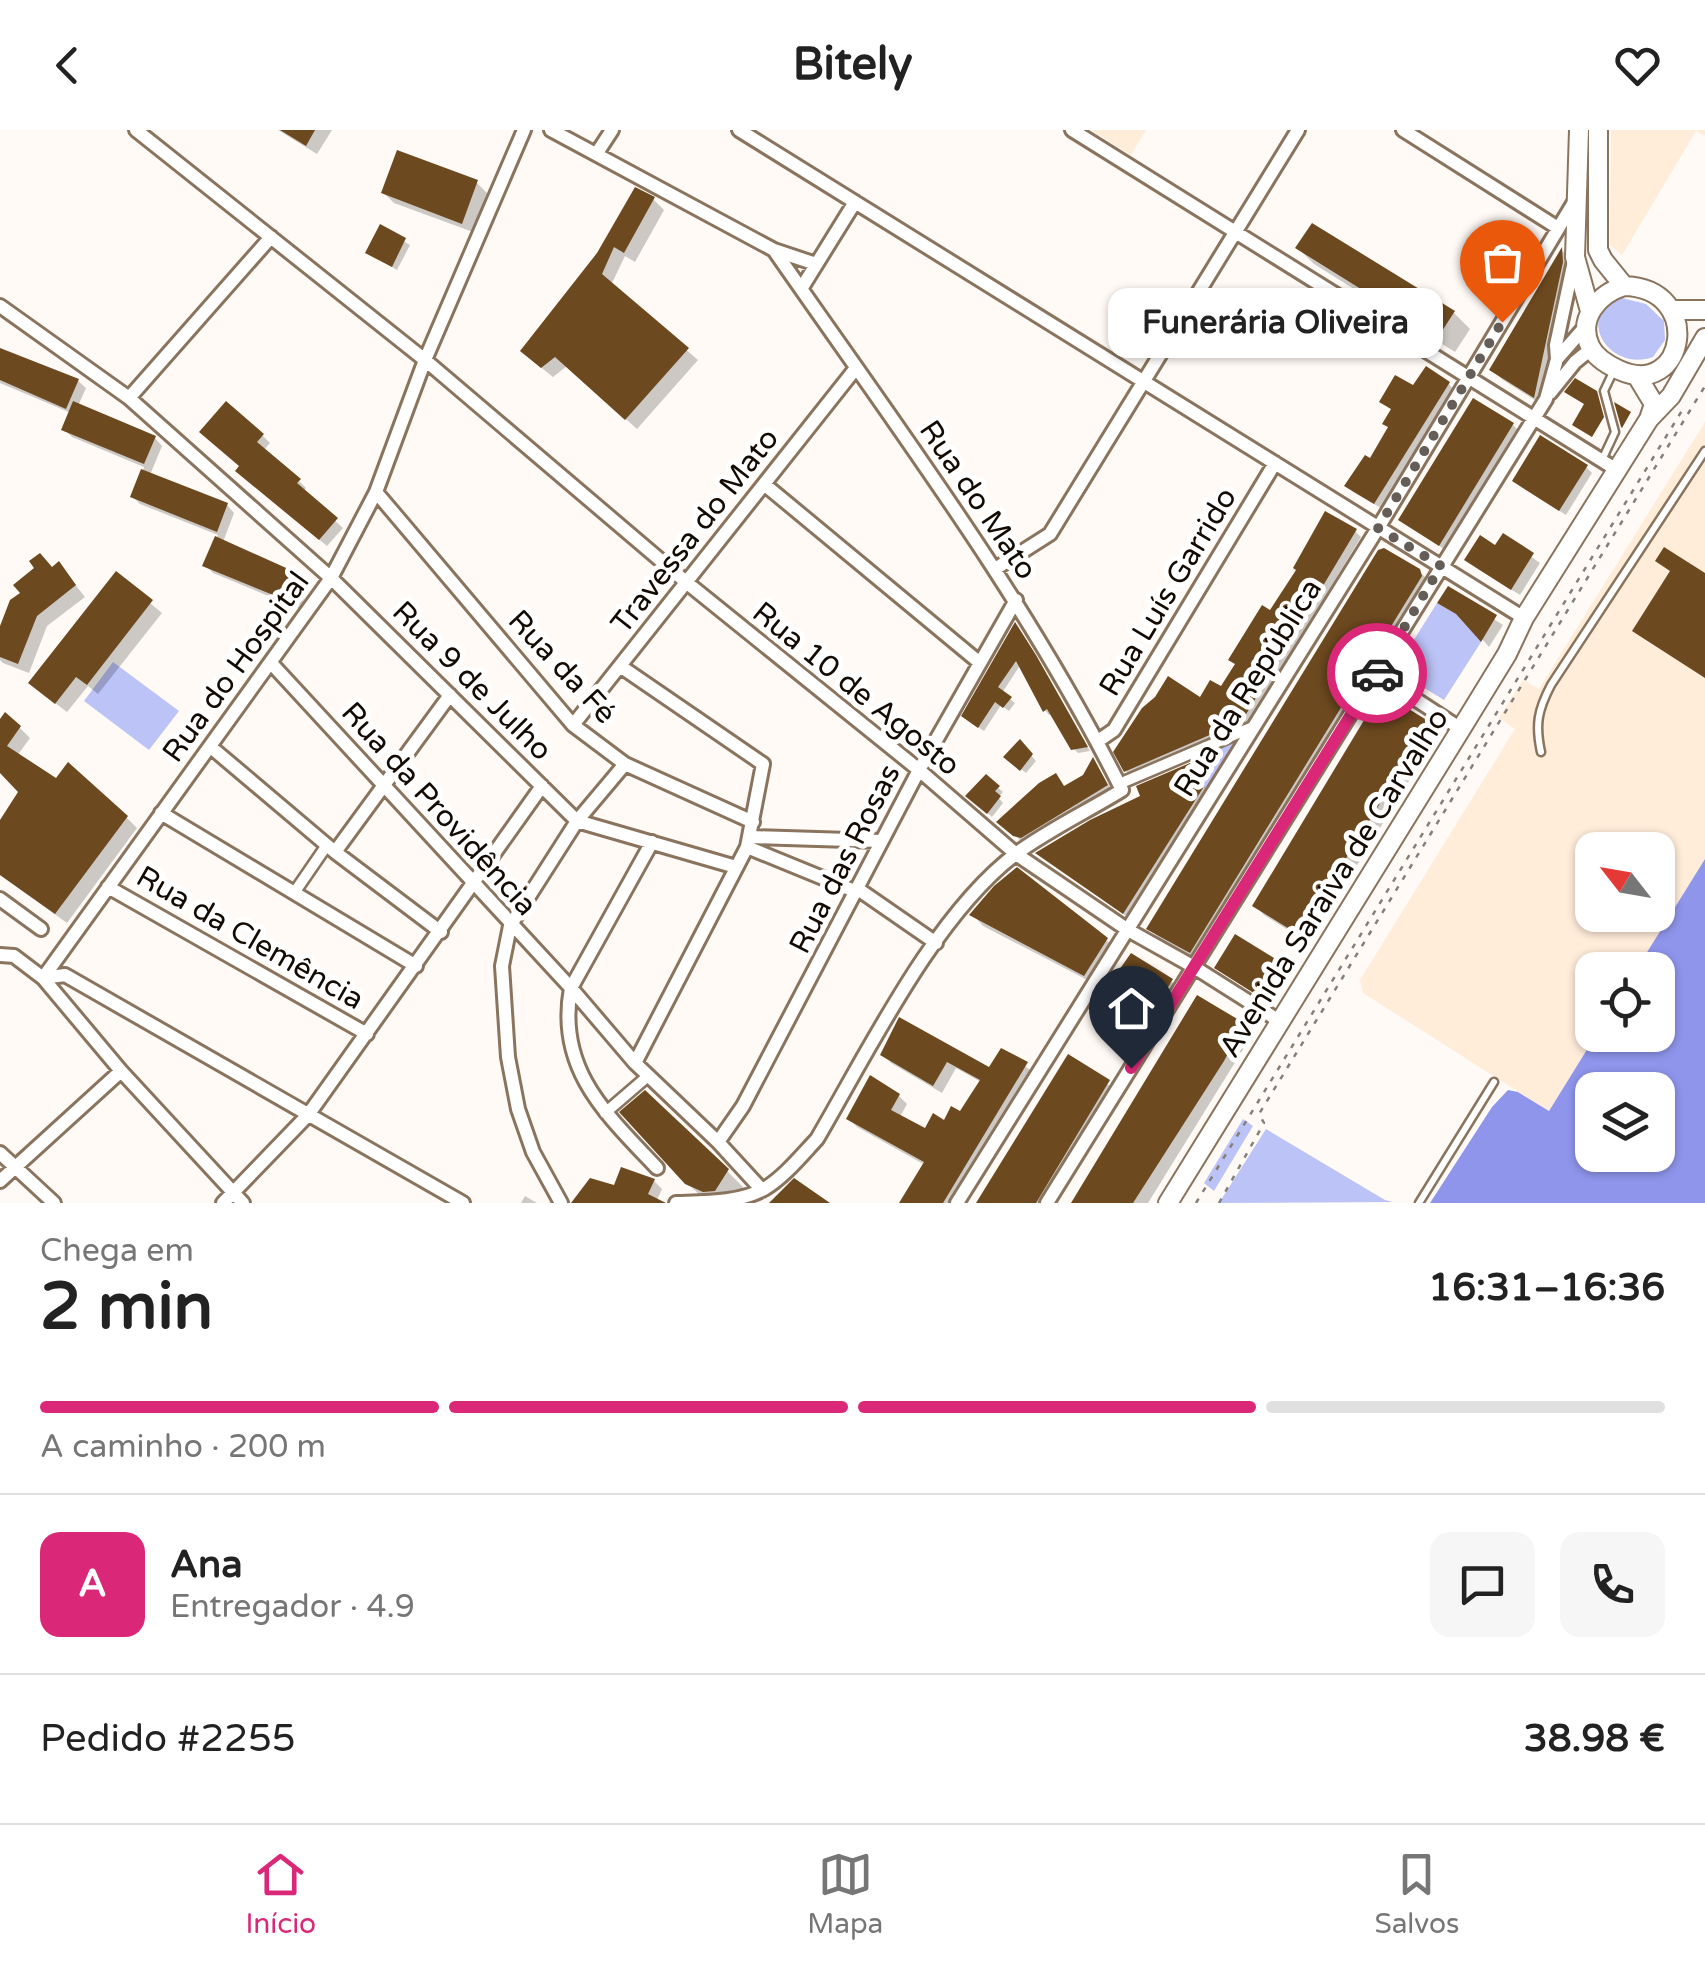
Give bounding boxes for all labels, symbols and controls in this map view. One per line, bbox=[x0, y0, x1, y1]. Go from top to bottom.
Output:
icon: back bbox=[40, 38, 95, 93]
text: Bitely bbox=[793, 38, 912, 92]
icon: heart bbox=[1610, 38, 1665, 93]
pin bbox=[1460, 220, 1545, 323]
icon: bag bbox=[1475, 235, 1530, 290]
callout: Funerária Oliveira bbox=[1107, 287, 1442, 357]
text: Funerária Oliveira bbox=[1142, 304, 1409, 342]
street label: Rua do Mato bbox=[911, 413, 1045, 587]
street label: Travessa do Mato bbox=[603, 421, 787, 641]
street label: Rua Luís Garrido bbox=[1091, 481, 1245, 703]
street label: Rua do Hospital bbox=[155, 565, 317, 769]
street label: Rua da República bbox=[1166, 572, 1330, 804]
street label: Rua 9 de Julho bbox=[384, 593, 560, 769]
street label: Rua 10 de Agosto bbox=[745, 594, 967, 784]
street label: Rua da Fé bbox=[500, 602, 624, 732]
courier bbox=[1327, 623, 1427, 723]
icon: car bbox=[1350, 646, 1405, 701]
street label: Rua da Providência bbox=[333, 695, 545, 923]
street label: Avenida Saraiva de Carvalho bbox=[1211, 702, 1457, 1064]
street label: Rua das Rosas bbox=[781, 758, 909, 960]
north arrow bbox=[1575, 832, 1675, 932]
map controls bbox=[1575, 832, 1675, 1172]
street label: Rua da Clemência bbox=[130, 858, 370, 1018]
button: locate bbox=[1575, 952, 1675, 1052]
pin bbox=[1089, 966, 1174, 1069]
icon: home bbox=[1104, 981, 1159, 1036]
button: layers bbox=[1575, 1072, 1675, 1172]
text: Chega em bbox=[40, 1232, 194, 1270]
text: 16:31–16:36 bbox=[1428, 1265, 1665, 1311]
text: 2 min bbox=[40, 1268, 213, 1347]
text: A caminho · 200 m bbox=[40, 1428, 326, 1466]
button: chat bbox=[1430, 1532, 1535, 1637]
button: phone bbox=[1560, 1532, 1665, 1637]
text: Ana bbox=[170, 1542, 243, 1588]
text: A bbox=[78, 1561, 107, 1607]
text: Entregador · 4.9 bbox=[170, 1588, 415, 1626]
text: Pedido #2255 bbox=[40, 1716, 296, 1762]
text: 38.98 € bbox=[1524, 1716, 1665, 1762]
tab: Início bbox=[246, 1847, 316, 1941]
tab: Mapa bbox=[807, 1847, 883, 1941]
tab: Salvos bbox=[1374, 1847, 1459, 1941]

